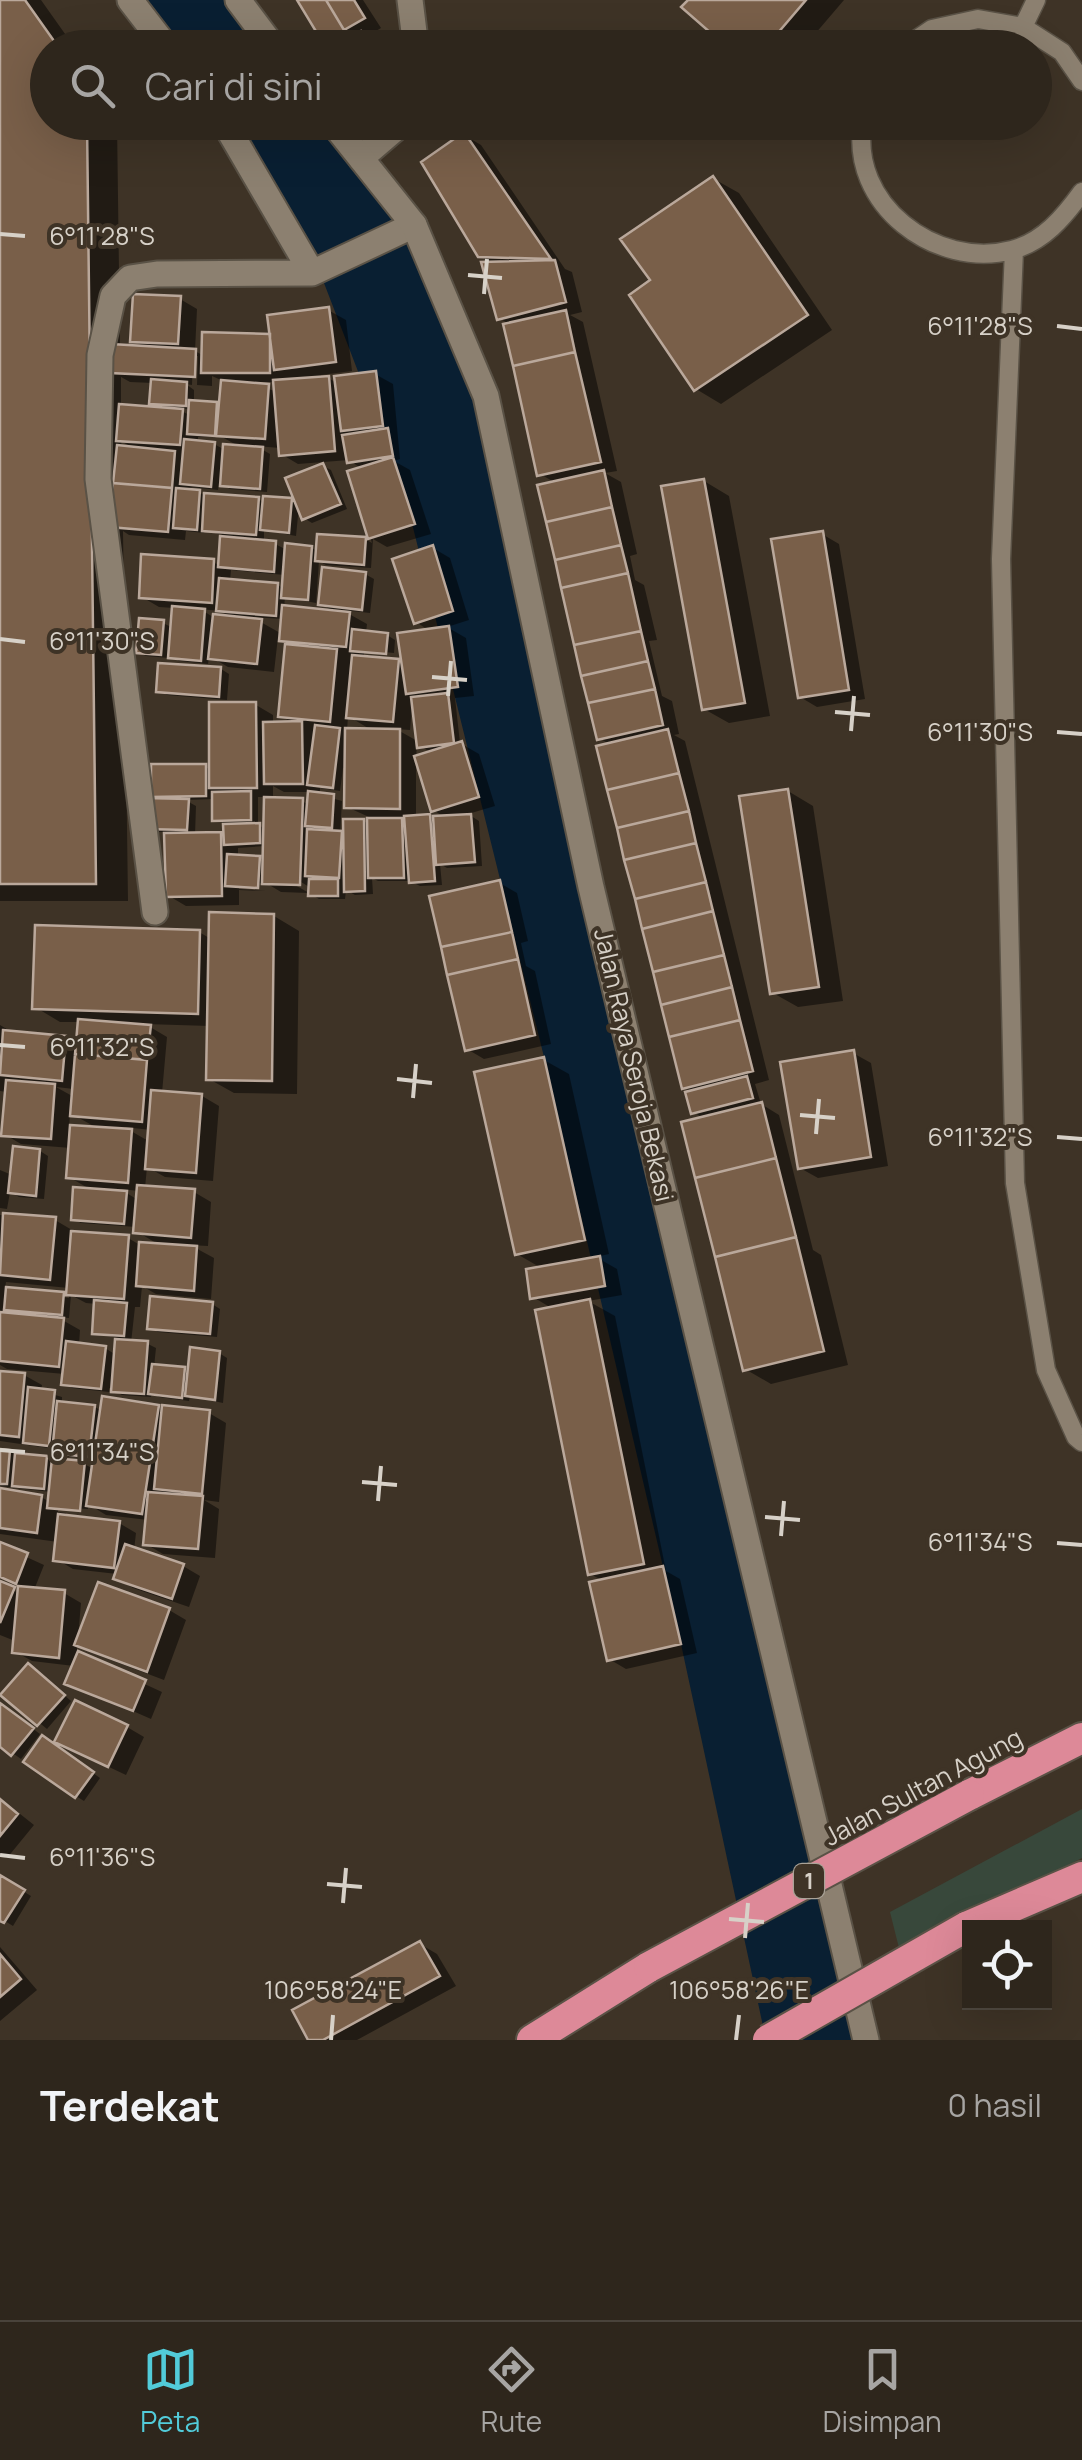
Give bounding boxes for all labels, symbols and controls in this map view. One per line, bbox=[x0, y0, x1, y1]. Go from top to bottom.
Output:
search box bbox=[30, 30, 1052, 140]
icon: search bbox=[65, 58, 120, 113]
text: Cari di sini bbox=[145, 59, 323, 111]
text: 6°11'28"S bbox=[49, 218, 155, 253]
text: 6°11'28"S bbox=[927, 308, 1033, 343]
text: 6°11'30"S bbox=[49, 623, 155, 658]
text: 6°11'30"S bbox=[927, 714, 1033, 749]
street label: Jalan Raya Seroja Bekasi bbox=[586, 925, 683, 1205]
text: 6°11'32"S bbox=[50, 1029, 154, 1064]
text: 6°11'32"S bbox=[928, 1119, 1032, 1154]
text: 6°11'34"S bbox=[50, 1434, 154, 1469]
text: 6°11'34"S bbox=[928, 1524, 1032, 1559]
street label: Jalan Sultan Agung bbox=[817, 1719, 1028, 1854]
text: 6°11'36"S bbox=[49, 1839, 155, 1874]
road number: 1 bbox=[794, 1864, 824, 1898]
map controls bbox=[962, 1920, 1052, 2010]
button: locate bbox=[962, 1920, 1052, 2010]
text: 106°58'24"E bbox=[264, 1972, 402, 2007]
text: 106°58'26"E bbox=[669, 1972, 809, 2007]
text: Terdekat bbox=[40, 2076, 220, 2134]
text: 0 hasil bbox=[948, 2083, 1042, 2127]
tab: Peta bbox=[140, 2342, 200, 2440]
tab: Rute bbox=[481, 2342, 542, 2440]
tab: Disimpan bbox=[823, 2342, 942, 2440]

